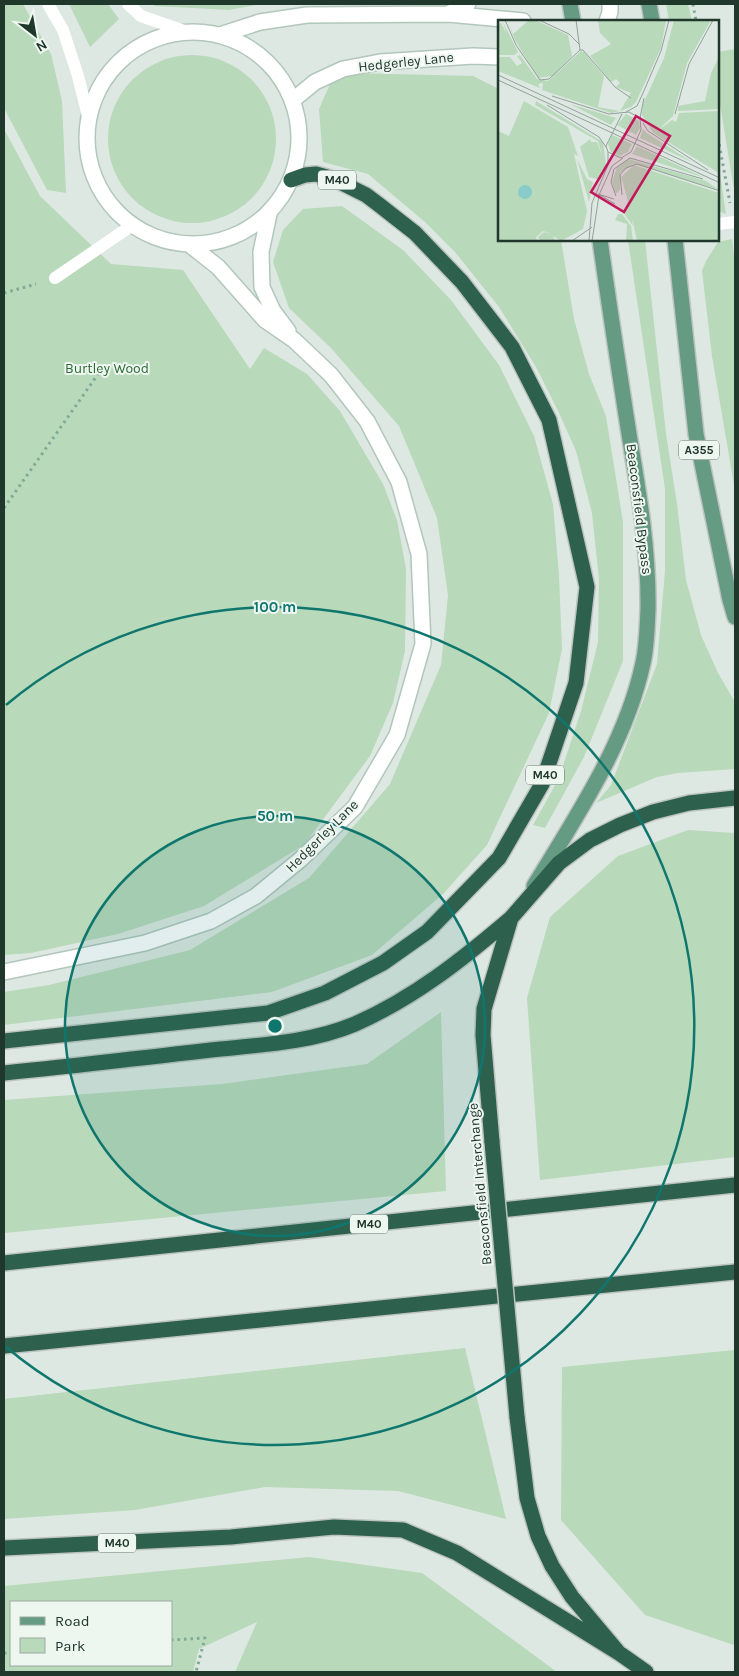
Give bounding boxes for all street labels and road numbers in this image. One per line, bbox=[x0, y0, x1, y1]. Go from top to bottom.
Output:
street label: Hedgerley Lane bbox=[357, 49, 455, 75]
road number: M40 bbox=[318, 170, 356, 190]
road number: A355 bbox=[679, 440, 719, 460]
street label: Beaconsfield Bypass bbox=[623, 443, 655, 575]
road number: M40 bbox=[526, 766, 564, 784]
street label: Hedgerley Lane bbox=[282, 796, 362, 876]
street label: Beaconsfield Interchange bbox=[464, 1102, 496, 1266]
road number: M40 bbox=[350, 1214, 388, 1234]
road number: M40 bbox=[98, 1534, 136, 1552]

